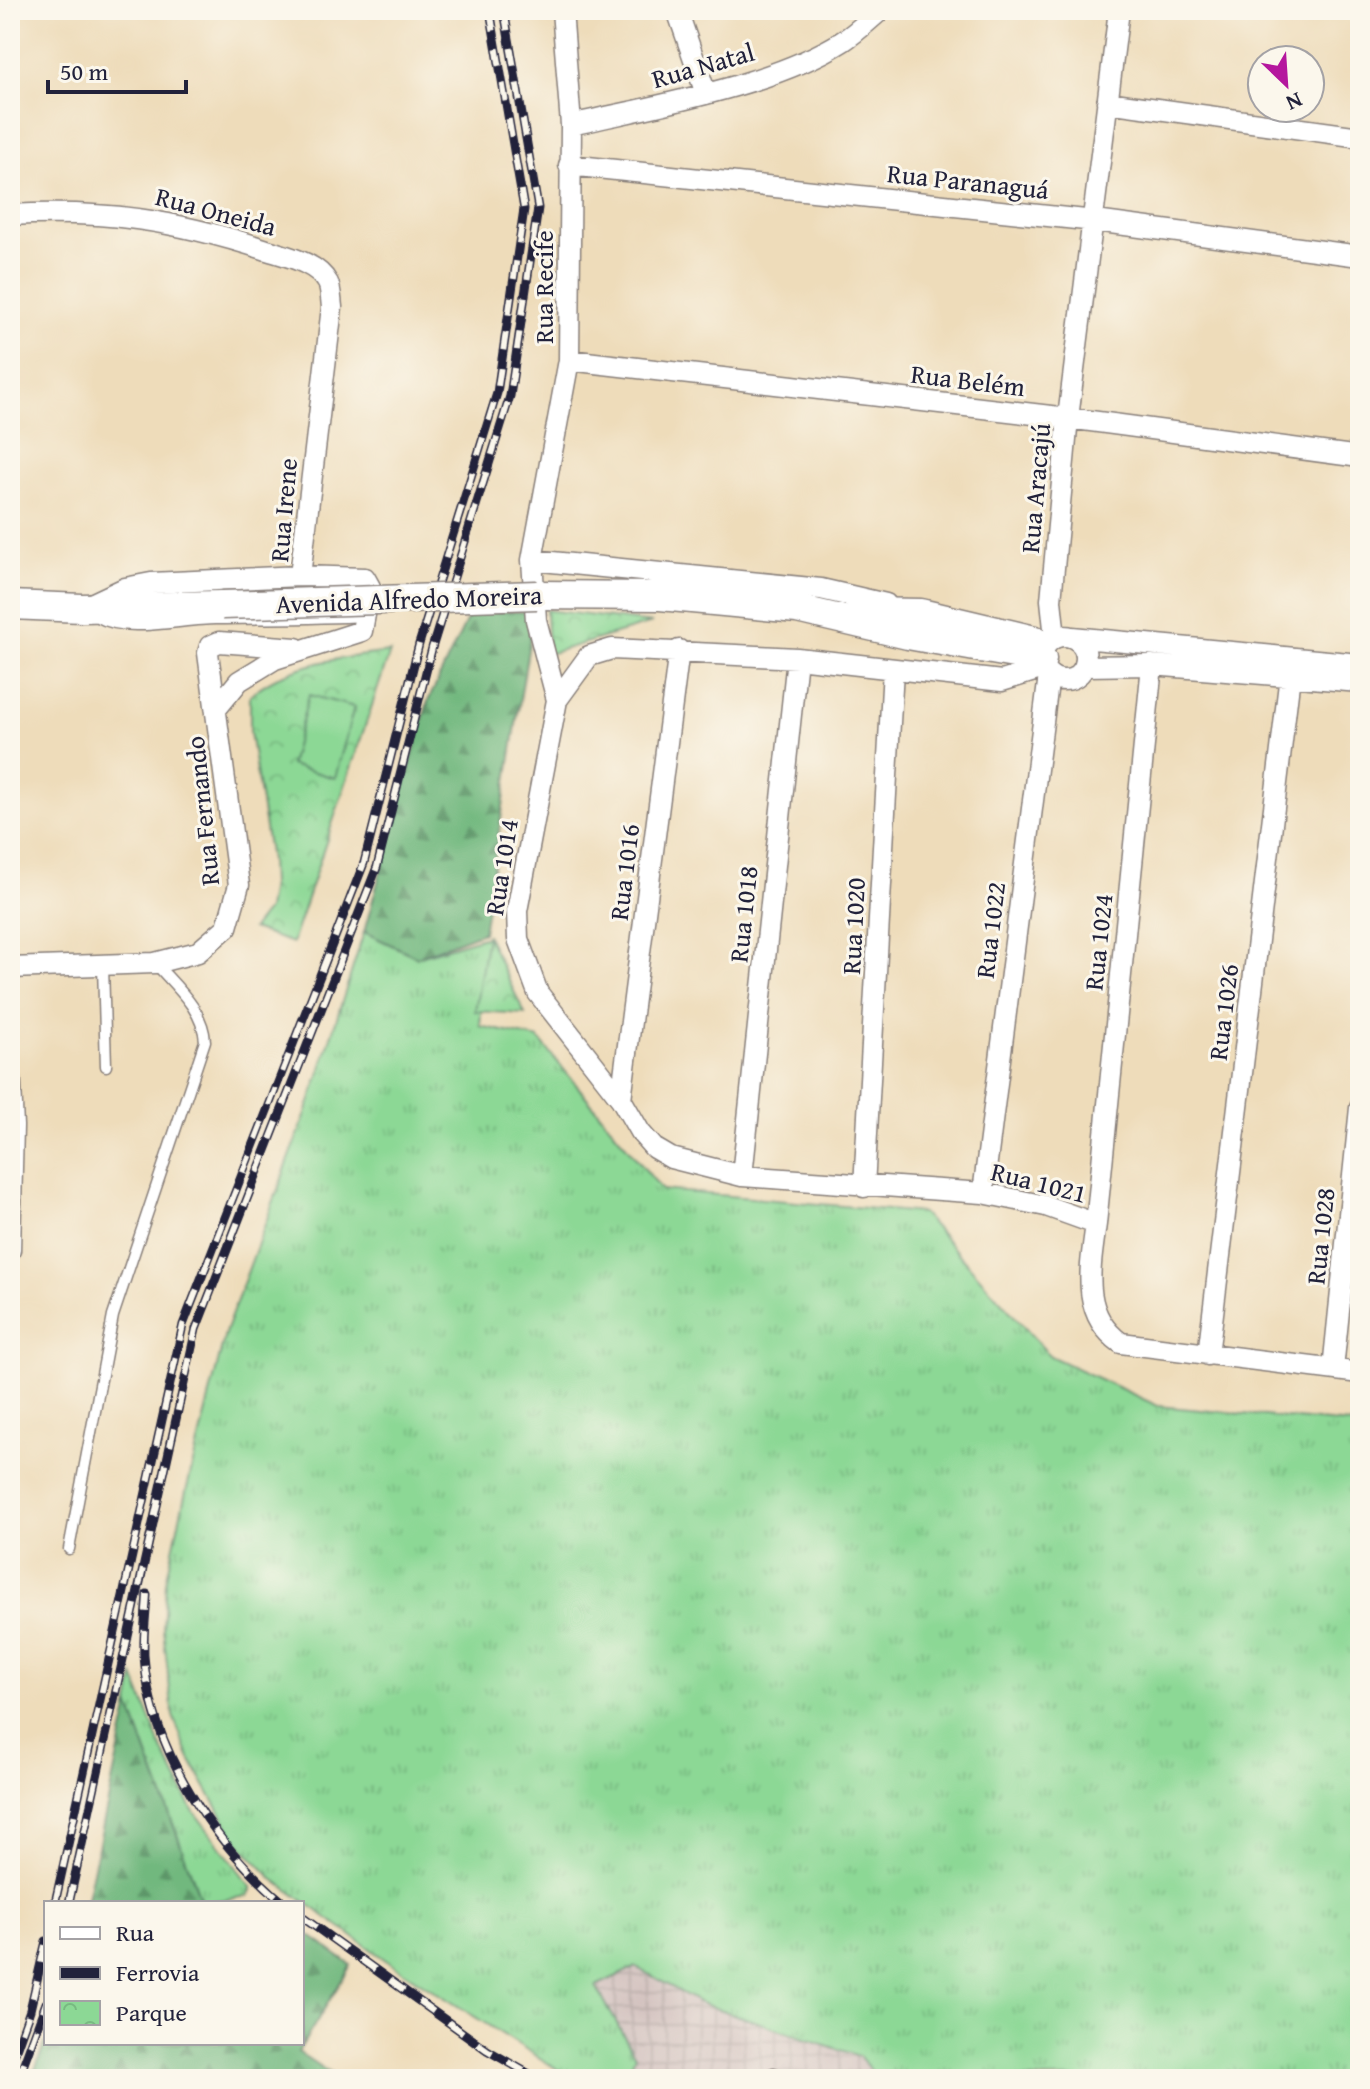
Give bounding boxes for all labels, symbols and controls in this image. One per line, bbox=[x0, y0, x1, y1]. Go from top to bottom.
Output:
street label: Rua Natal bbox=[647, 32, 759, 98]
scale bar bbox=[48, 44, 186, 94]
north arrow bbox=[1246, 44, 1326, 124]
text: 50 m bbox=[60, 54, 108, 89]
text: N bbox=[1281, 85, 1308, 120]
street label: Rua Paranaguá bbox=[885, 153, 1051, 209]
street label: Rua Oneida bbox=[151, 176, 281, 246]
street label: Rua Recife bbox=[524, 230, 563, 344]
street label: Rua Belém bbox=[909, 354, 1027, 406]
street label: Rua Aracajú bbox=[1010, 421, 1060, 555]
street label: Rua Irene bbox=[259, 456, 307, 564]
street label: Avenida Alfredo Moreira bbox=[275, 575, 544, 623]
street label: Rua Fernando bbox=[175, 734, 229, 888]
street label: Rua 1014 bbox=[474, 816, 528, 918]
street label: Rua 1016 bbox=[599, 821, 649, 923]
street label: Rua 1018 bbox=[719, 864, 767, 964]
street label: Rua 1020 bbox=[831, 876, 875, 976]
street label: Rua 1022 bbox=[965, 879, 1015, 981]
street label: Rua 1024 bbox=[1074, 892, 1122, 992]
street label: Rua 1026 bbox=[1198, 961, 1248, 1063]
street label: Rua 1021 bbox=[987, 1151, 1091, 1213]
street label: Rua 1028 bbox=[1296, 1186, 1344, 1286]
legend bbox=[44, 1901, 304, 2045]
text: Rua bbox=[116, 1915, 155, 1950]
text: Ferrovia bbox=[116, 1955, 200, 1990]
text: Parque bbox=[116, 1995, 187, 2030]

